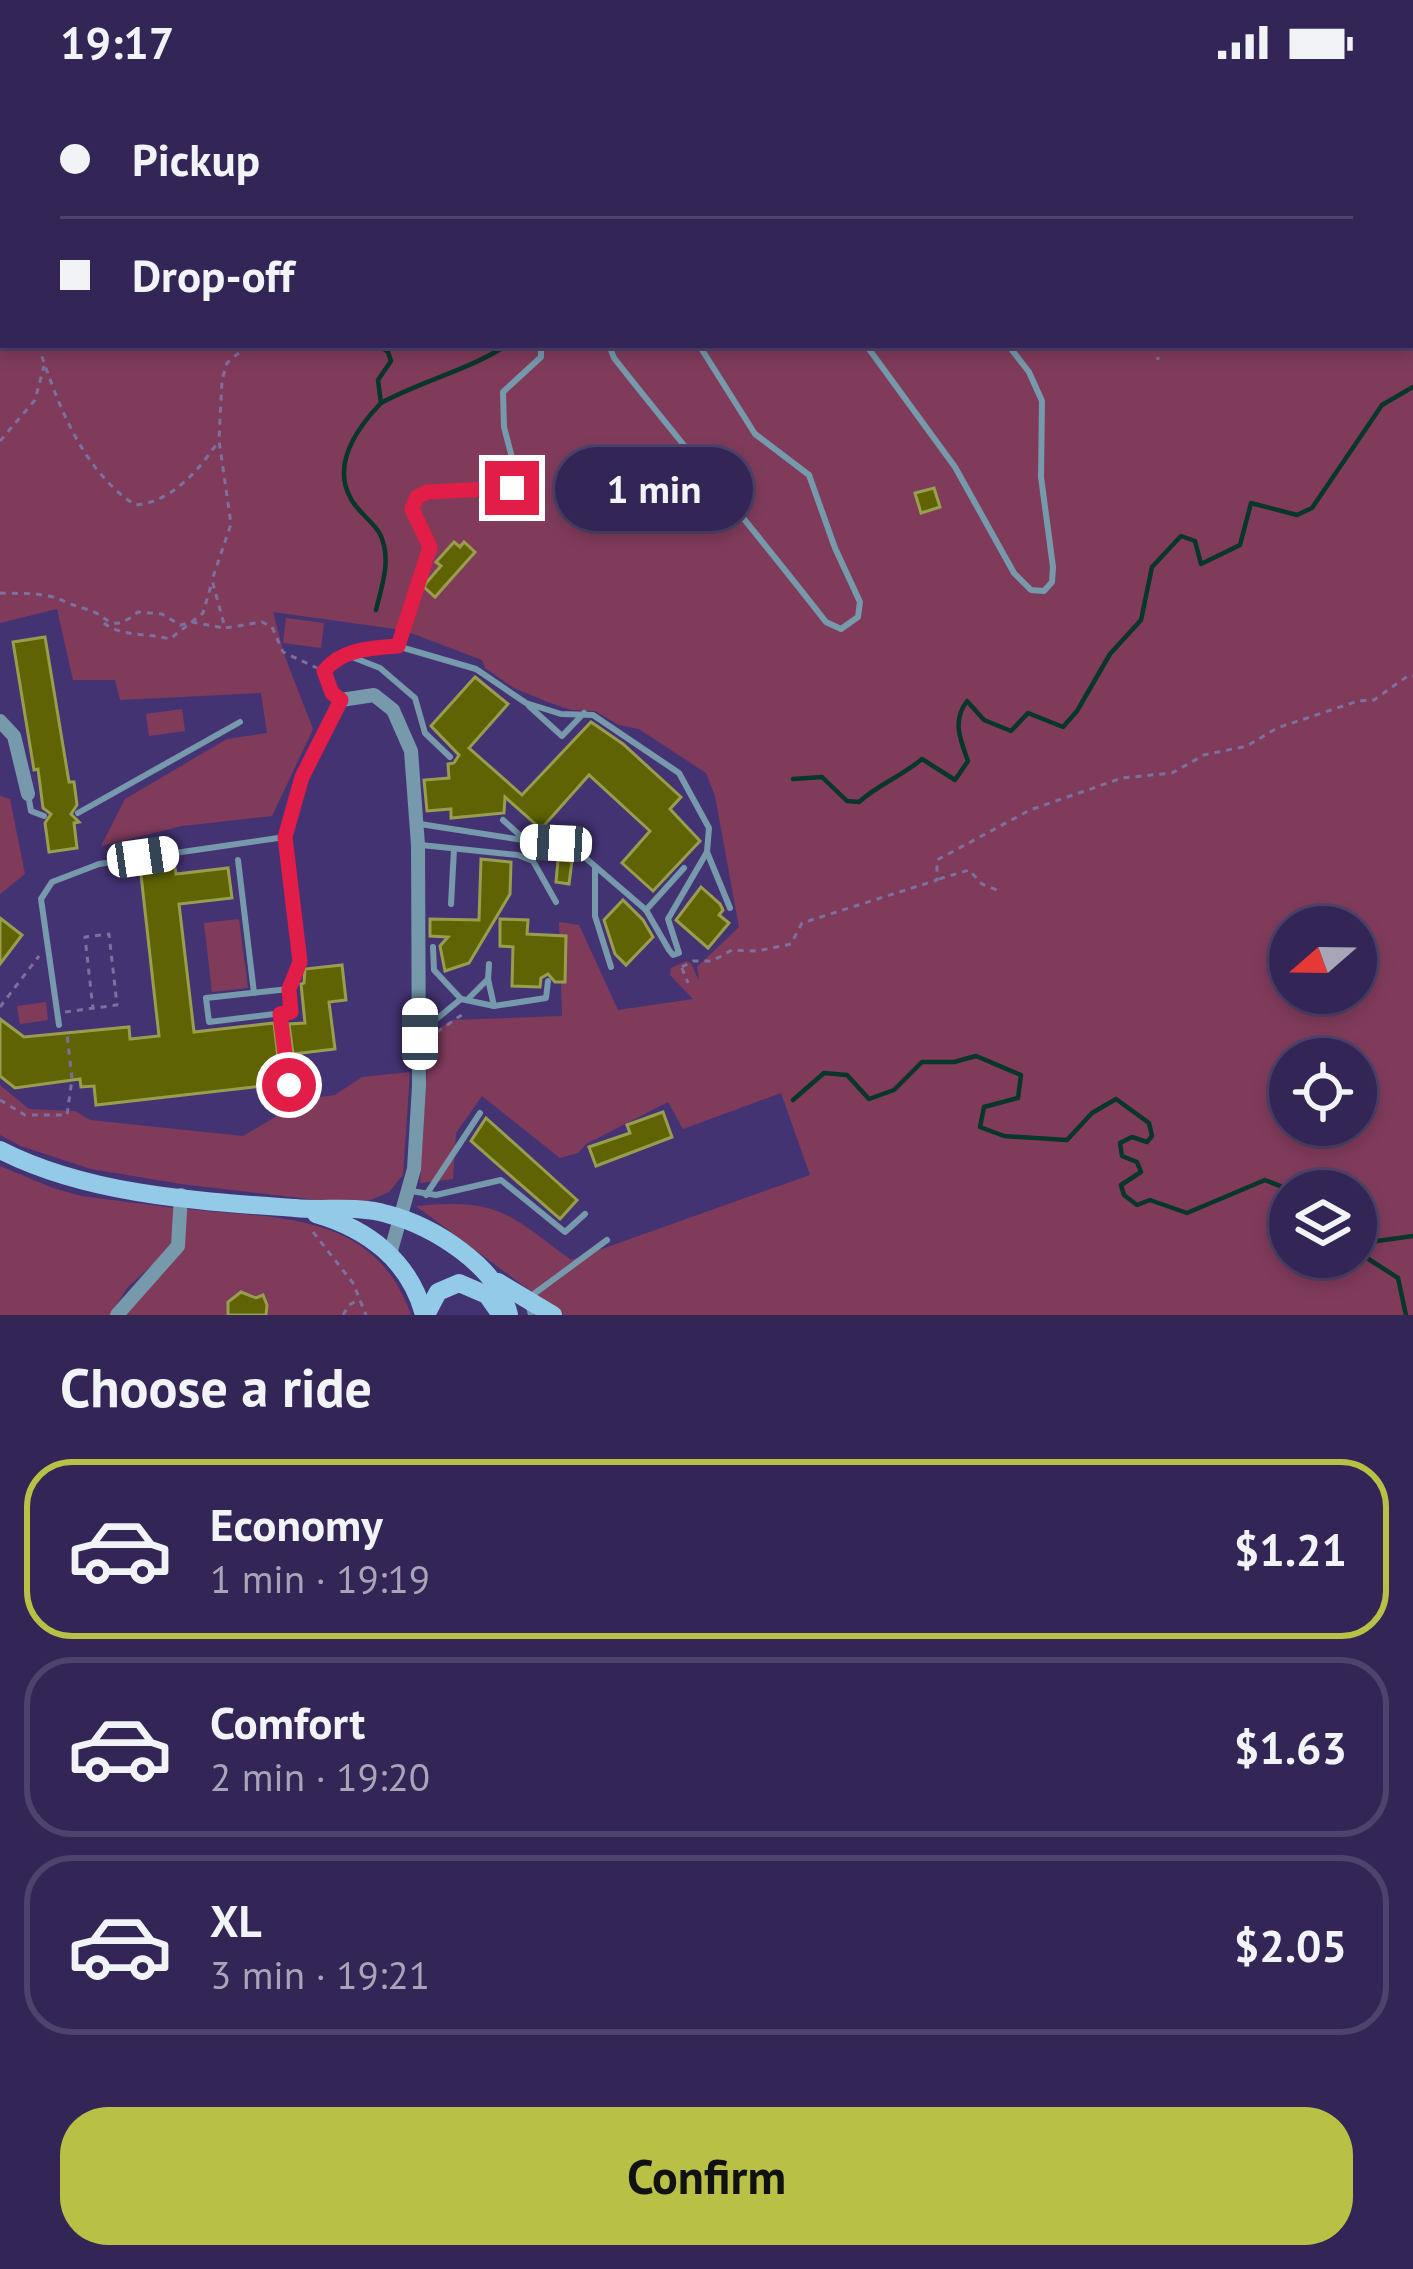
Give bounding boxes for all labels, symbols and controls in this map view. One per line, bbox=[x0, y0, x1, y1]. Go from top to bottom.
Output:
text: 19:17 bbox=[60, 13, 174, 71]
text: Pickup bbox=[132, 130, 260, 188]
text: Drop-off bbox=[132, 246, 294, 304]
callout: 1 min bbox=[554, 446, 752, 530]
route end bbox=[485, 461, 539, 515]
text: 1 min bbox=[606, 463, 702, 514]
car bbox=[519, 823, 593, 863]
car bbox=[105, 834, 181, 880]
north arrow bbox=[1269, 906, 1377, 1014]
map controls bbox=[1269, 906, 1377, 1278]
car bbox=[402, 998, 438, 1070]
button: locate bbox=[1269, 1038, 1377, 1146]
route start bbox=[262, 1058, 316, 1112]
button: layers bbox=[1269, 1170, 1377, 1278]
text: Choose a ride bbox=[60, 1352, 372, 1422]
icon: car bbox=[66, 1495, 174, 1603]
text: Economy bbox=[210, 1495, 383, 1553]
text: $1.21 bbox=[1234, 1520, 1347, 1578]
text: 1 min · 19:19 bbox=[210, 1553, 430, 1604]
icon: car bbox=[66, 1693, 174, 1801]
text: Comfort bbox=[210, 1693, 365, 1751]
text: $1.63 bbox=[1234, 1718, 1347, 1776]
text: 2 min · 19:20 bbox=[210, 1751, 430, 1802]
icon: car bbox=[66, 1891, 174, 1999]
text: XL bbox=[210, 1891, 262, 1949]
text: $2.05 bbox=[1234, 1916, 1347, 1974]
text: 3 min · 19:21 bbox=[210, 1949, 430, 2000]
button: Confirm bbox=[60, 2107, 1353, 2245]

